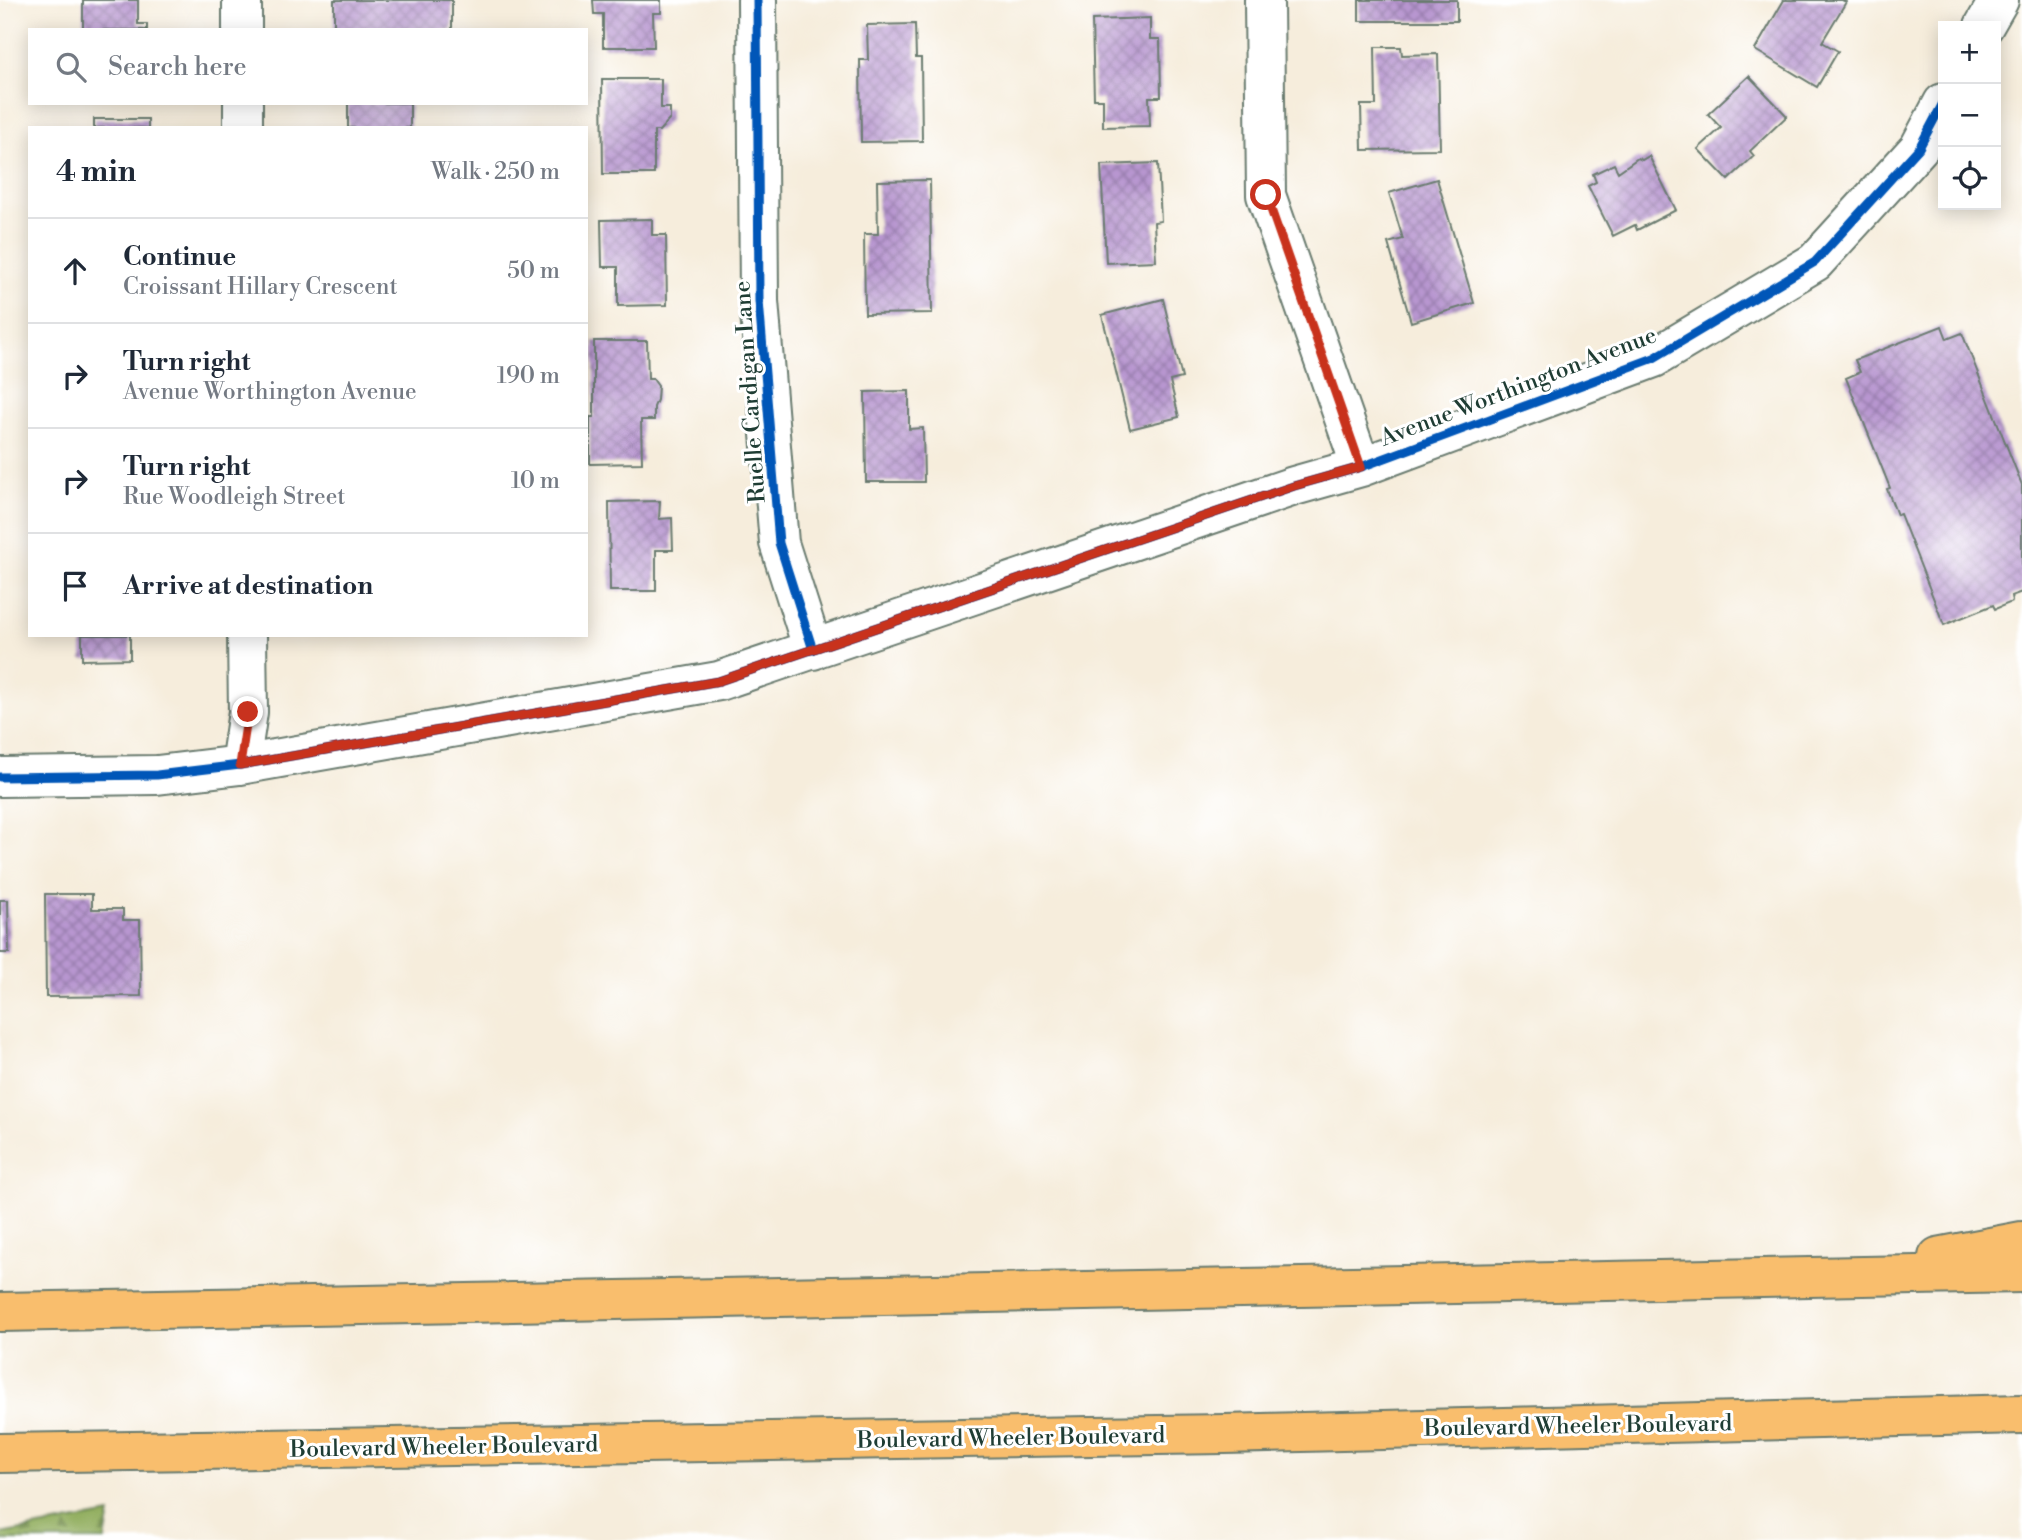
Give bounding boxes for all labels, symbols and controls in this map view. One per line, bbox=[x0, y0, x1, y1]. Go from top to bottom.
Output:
map controls bbox=[1938, 21, 2001, 210]
button: + bbox=[1938, 21, 2001, 84]
search box bbox=[28, 28, 588, 105]
icon: search bbox=[52, 48, 90, 86]
text: Search here bbox=[108, 51, 247, 83]
button: − bbox=[1938, 84, 2001, 147]
button: locate bbox=[1938, 147, 2001, 210]
text: 4 min bbox=[56, 153, 136, 191]
text: Walk · 250 m bbox=[431, 158, 560, 186]
route start bbox=[1250, 179, 1281, 210]
text: Continue bbox=[123, 241, 236, 273]
icon: ahead bbox=[56, 252, 94, 290]
text: 50 m bbox=[507, 257, 560, 285]
text: Croissant Hillary Crescent bbox=[123, 273, 398, 301]
street label: Ruelle Cardigan Lane bbox=[728, 280, 772, 504]
street label: Avenue Worthington Avenue bbox=[1375, 321, 1660, 453]
text: Turn right bbox=[123, 346, 251, 378]
icon: right bbox=[56, 357, 94, 395]
text: 190 m bbox=[497, 362, 560, 390]
text: Avenue Worthington Avenue bbox=[123, 378, 417, 406]
text: Turn right bbox=[123, 451, 251, 483]
icon: right bbox=[56, 462, 94, 500]
text: 10 m bbox=[511, 467, 560, 495]
text: Rue Woodleigh Street bbox=[123, 483, 345, 511]
icon: arrive bbox=[56, 567, 94, 605]
text: Arrive at destination bbox=[123, 570, 373, 602]
route end bbox=[232, 696, 263, 727]
street label: Boulevard Wheeler Boulevard bbox=[1423, 1409, 1732, 1443]
street label: Boulevard Wheeler Boulevard bbox=[856, 1421, 1165, 1455]
street label: Boulevard Wheeler Boulevard bbox=[289, 1430, 598, 1464]

